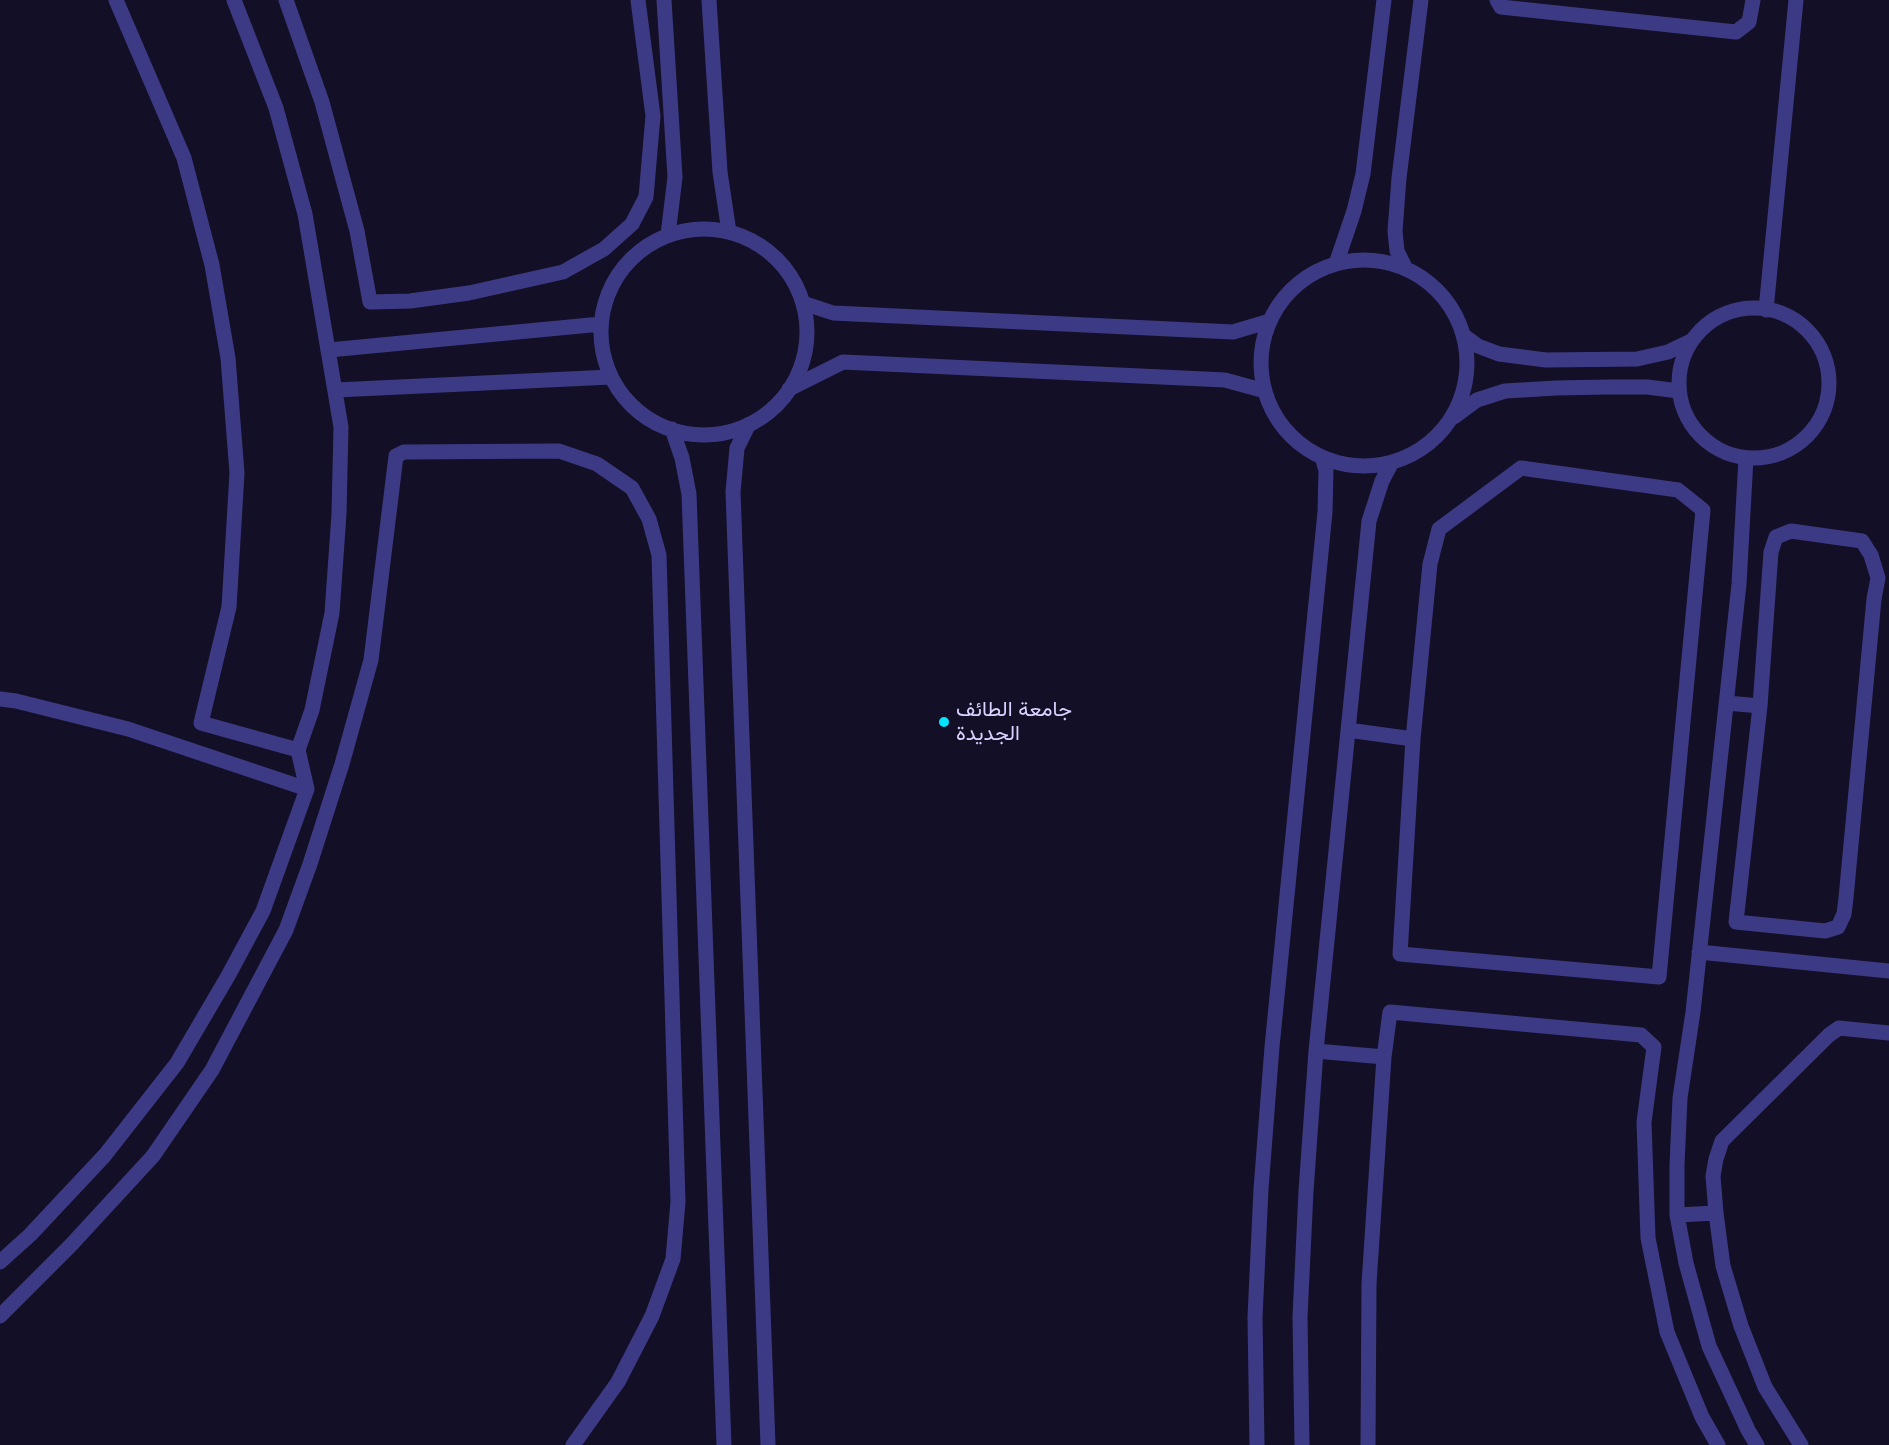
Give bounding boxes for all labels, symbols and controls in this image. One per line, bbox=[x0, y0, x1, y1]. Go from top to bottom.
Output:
place label: جامعة الطائف الجديدة bbox=[956, 697, 1072, 747]
marker: جامعة الطائف الجديدة bbox=[937, 715, 951, 729]

